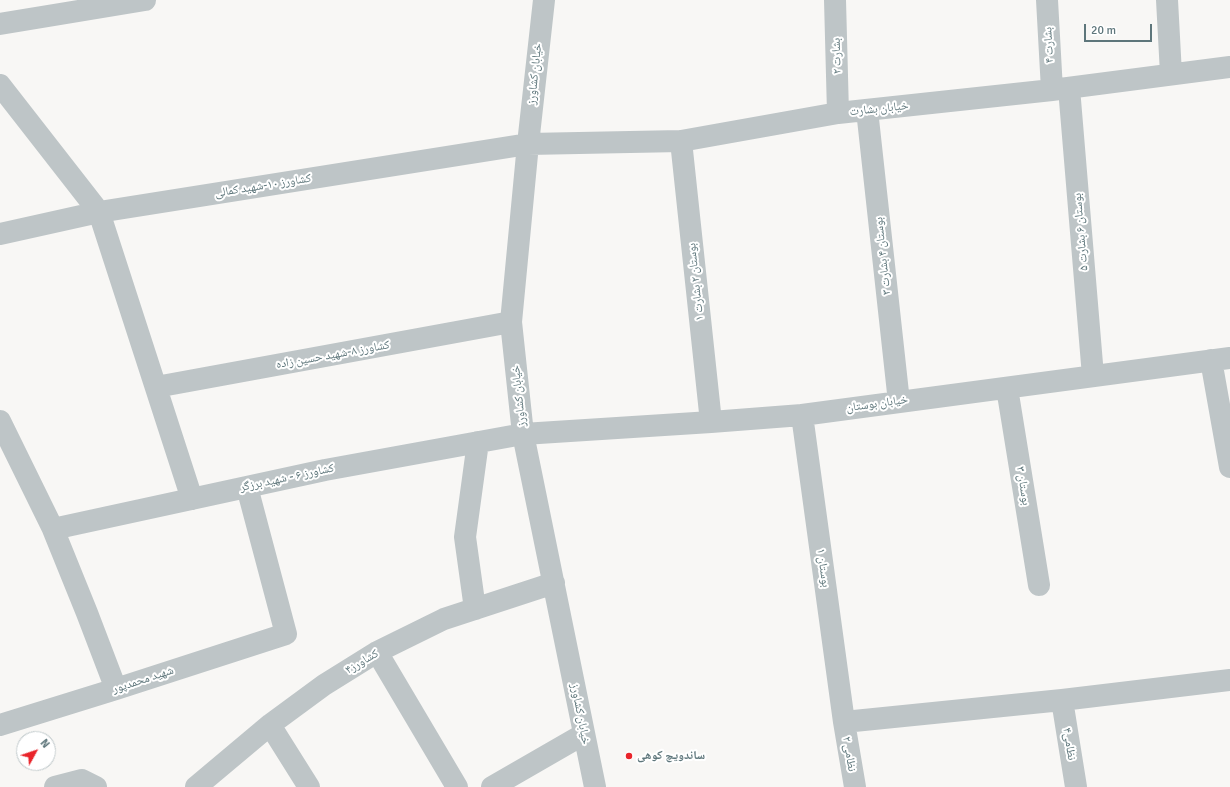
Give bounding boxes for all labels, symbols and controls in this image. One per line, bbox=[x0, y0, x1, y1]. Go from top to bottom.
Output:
scale bar bbox=[1086, 16, 1154, 42]
text: 20 m bbox=[1091, 23, 1116, 38]
street label: بشارت ۴ bbox=[1041, 27, 1057, 63]
street label: بشارت ۲ bbox=[829, 38, 845, 74]
street label: خیابان کشاورز bbox=[525, 42, 545, 106]
street label: خیابان بشارت bbox=[849, 99, 909, 119]
street label: کشاورز ۱۰-شهید کمالی bbox=[214, 171, 312, 201]
street label: بوستان ۶ بشارت ۵ bbox=[1070, 192, 1092, 272]
street label: بوستان ۴ بشارت ۳ bbox=[872, 216, 894, 296]
street label: بوستان ۲ بشارت ۱ bbox=[685, 242, 707, 322]
street label: کشاورز ۸-شهید حسین زاده bbox=[275, 338, 391, 372]
street label: خیابان کشاورز bbox=[509, 364, 529, 428]
street label: خیابان بوستان bbox=[845, 393, 909, 415]
street label: کشاورز ۶ - شهید برزگر bbox=[239, 461, 335, 495]
street label: بوستان ۳ bbox=[1013, 466, 1033, 506]
street label: بوستان ۱ bbox=[813, 548, 833, 588]
street label: کشاورز۴ bbox=[343, 646, 381, 678]
street label: شهید محمدپور bbox=[111, 663, 175, 697]
street label: خیابان کشاورز bbox=[567, 682, 593, 746]
street label: نظامی۴ bbox=[1059, 727, 1079, 761]
north arrow bbox=[16, 731, 56, 771]
street label: نظامی ۲ bbox=[839, 735, 859, 773]
text: N bbox=[37, 736, 52, 751]
place label: ساندویچ کوهی bbox=[637, 749, 705, 763]
marker: ساندویچ کوهی bbox=[624, 751, 634, 761]

